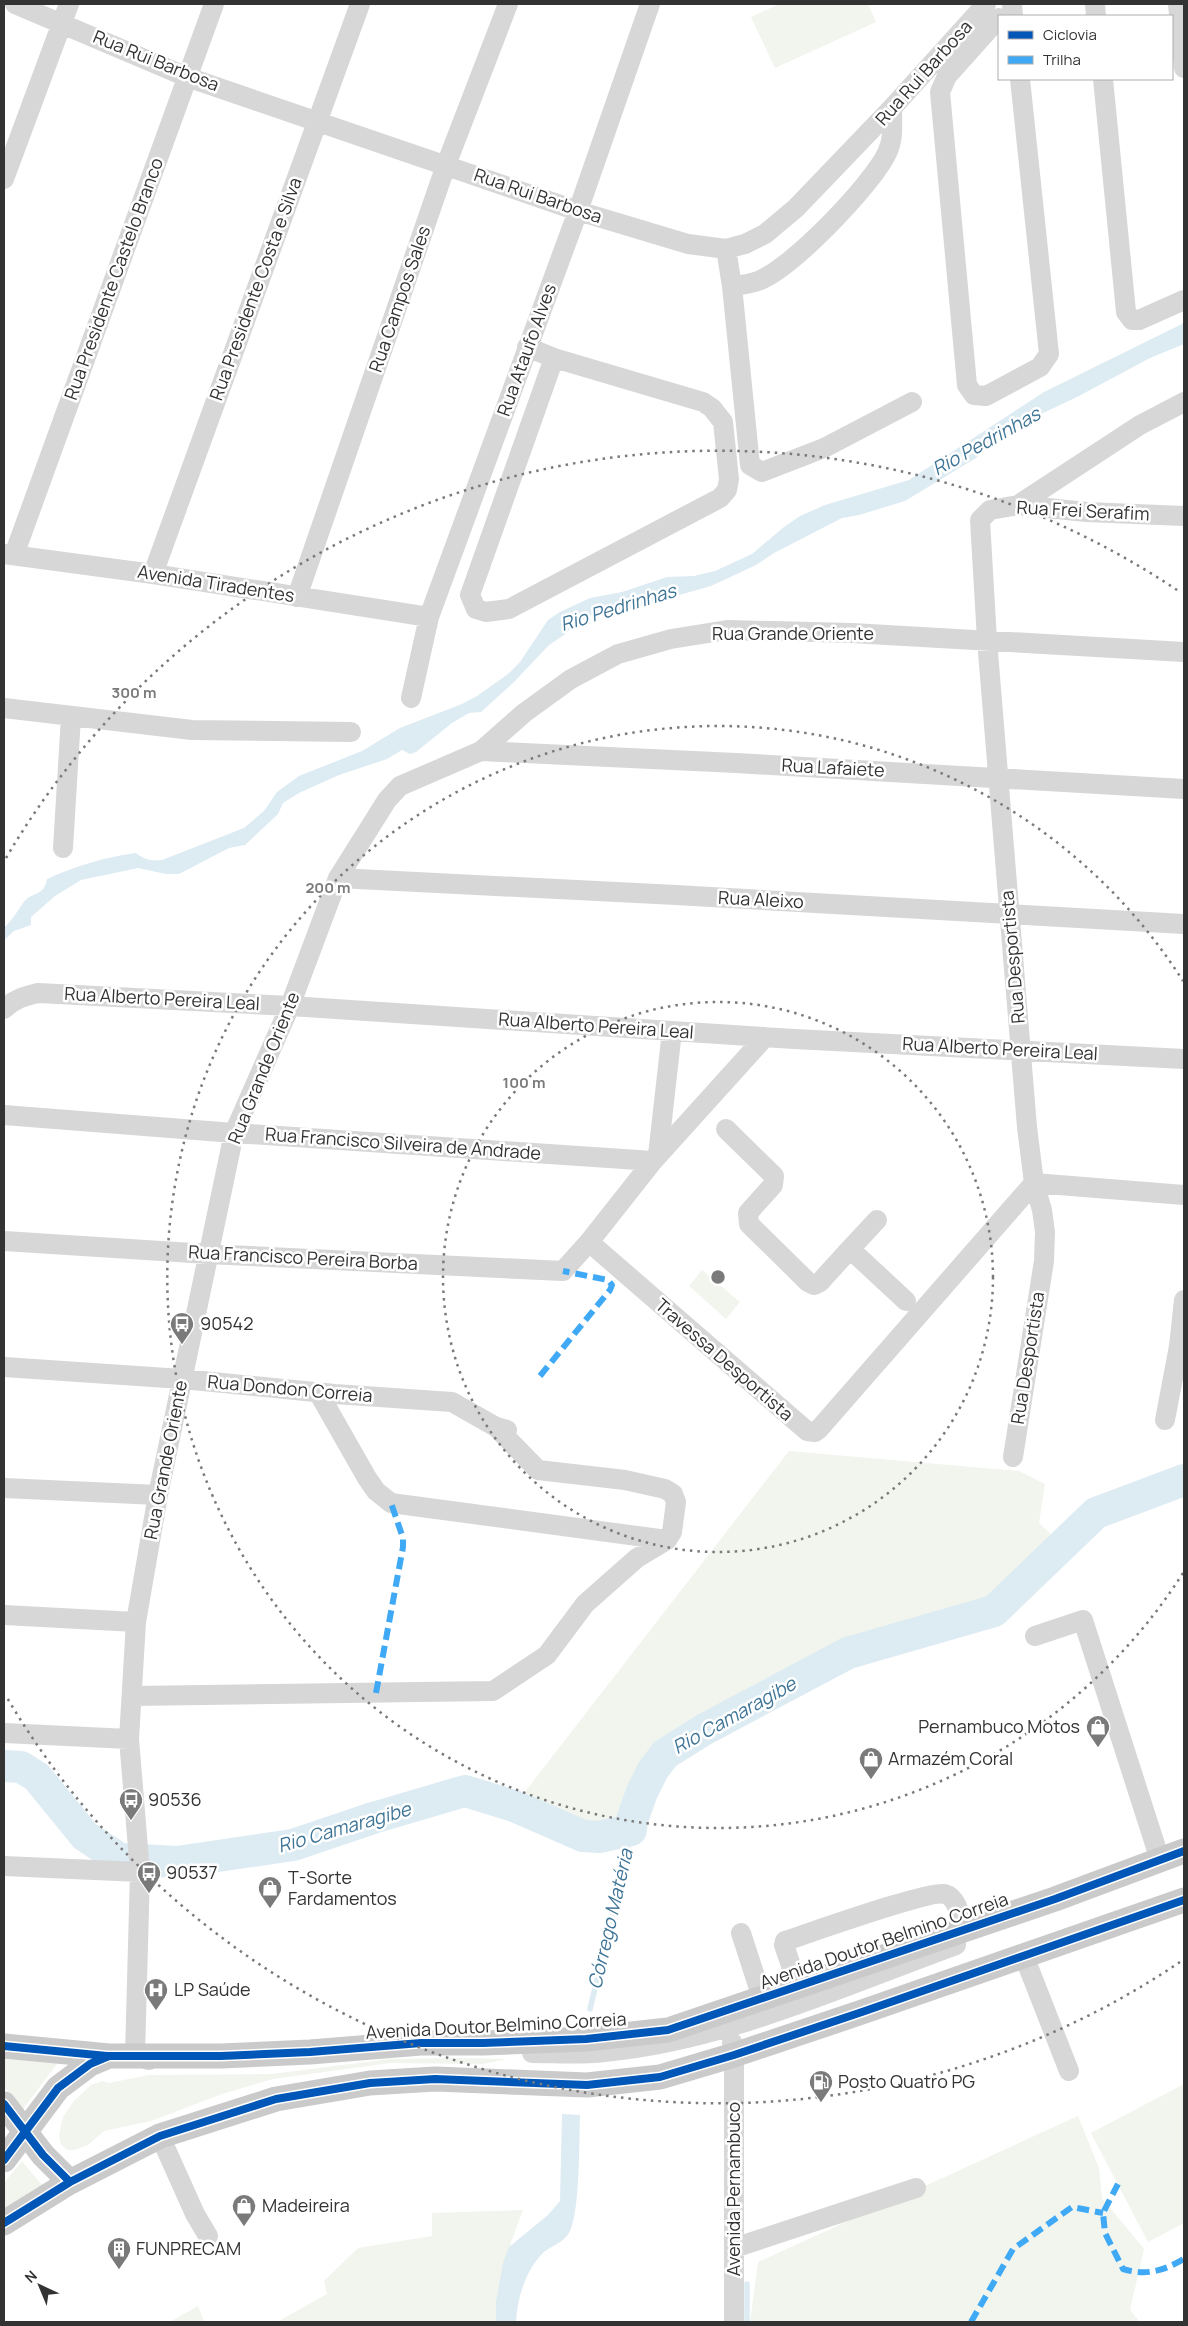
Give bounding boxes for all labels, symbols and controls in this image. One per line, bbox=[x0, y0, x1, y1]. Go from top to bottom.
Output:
street label: Rua Rui Barbosa bbox=[870, 15, 977, 130]
legend bbox=[998, 15, 1173, 80]
street label: Rua Rui Barbosa bbox=[90, 24, 223, 96]
text: Ciclovia bbox=[1043, 24, 1097, 45]
text: Trilha bbox=[1043, 49, 1081, 70]
street label: Rua Presidente Castelo Branco bbox=[58, 154, 168, 403]
street label: Rua Rui Barbosa bbox=[471, 162, 605, 228]
street label: Rua Presidente Costa e Silva bbox=[204, 174, 307, 403]
street label: Rua Campos Sales bbox=[363, 222, 435, 375]
street label: Rua Ataufo Alves bbox=[491, 280, 561, 419]
water label: Rio Pedrinhas bbox=[927, 400, 1046, 481]
street label: Rua Frei Serafim bbox=[1016, 495, 1150, 525]
street label: Avenida Tiradentes bbox=[136, 559, 296, 607]
water label: Rio Pedrinhas bbox=[557, 576, 681, 637]
street label: Rua Grande Oriente bbox=[712, 621, 874, 645]
text: 300 m bbox=[112, 682, 156, 703]
street label: Rua Lafaiete bbox=[781, 752, 885, 782]
text: 200 m bbox=[305, 877, 351, 898]
street label: Rua Aleixo bbox=[718, 885, 804, 913]
street label: Rua Desportista bbox=[994, 890, 1030, 1025]
street label: Rua Alberto Pereira Leal bbox=[64, 981, 260, 1015]
street label: Rua Grande Oriente bbox=[222, 988, 305, 1147]
street label: Rua Alberto Pereira Leal bbox=[498, 1006, 695, 1044]
street label: Rua Alberto Pereira Leal bbox=[902, 1031, 1098, 1065]
text: 100 m bbox=[503, 1072, 545, 1093]
street label: Rua Francisco Silveira de Andrade bbox=[264, 1121, 542, 1165]
street label: Rua Francisco Pereira Borba bbox=[188, 1239, 418, 1275]
centre of rings bbox=[709, 1268, 727, 1286]
street label: Rua Desportista bbox=[1005, 1290, 1049, 1426]
street label: Travessa Desportista bbox=[651, 1293, 799, 1426]
bus stop icon: 90542 bbox=[169, 1311, 195, 1345]
place label: 90542 bbox=[200, 1311, 253, 1335]
street label: Rua Dondon Correia bbox=[207, 1369, 374, 1407]
street label: Rua Grande Oriente bbox=[138, 1378, 192, 1542]
water label: Rio Camaragibe bbox=[668, 1669, 802, 1760]
place label: Pernambuco Motos bbox=[918, 1714, 1080, 1738]
shop icon: Pernambuco Motos bbox=[1085, 1714, 1111, 1748]
shop icon: Armazém Coral bbox=[858, 1746, 884, 1780]
place label: Armazém Coral bbox=[888, 1746, 1013, 1770]
bus stop icon: 90536 bbox=[118, 1787, 144, 1821]
place label: 90536 bbox=[148, 1787, 202, 1811]
water label: Rio Camaragibe bbox=[274, 1795, 415, 1858]
water label: Córrego Matéria bbox=[581, 1845, 639, 1992]
bus stop icon: 90537 bbox=[136, 1860, 162, 1894]
place label: 90537 bbox=[166, 1860, 218, 1884]
place label: T-Sorte Fardamentos bbox=[288, 1865, 397, 1910]
shop icon: T-Sorte Fardamentos bbox=[257, 1875, 283, 1909]
street label: Avenida Doutor Belmino Correia bbox=[756, 1886, 1011, 1994]
hospital icon: LP Saúde bbox=[143, 1977, 169, 2011]
place label: LP Saúde bbox=[174, 1977, 251, 2001]
street label: Avenida Doutor Belmino Correia bbox=[365, 2006, 627, 2044]
fuel station icon: Posto Quatro PG bbox=[808, 2069, 834, 2103]
place label: Posto Quatro PG bbox=[838, 2069, 975, 2093]
street label: Avenida Pernambuco bbox=[721, 2102, 745, 2276]
shop icon: Madeireira bbox=[231, 2193, 257, 2227]
place label: Madeireira bbox=[262, 2193, 350, 2217]
building icon: FUNPRECAM bbox=[106, 2236, 132, 2270]
place label: FUNPRECAM bbox=[136, 2236, 241, 2260]
north arrow bbox=[15, 2261, 65, 2311]
text: N bbox=[20, 2266, 41, 2287]

